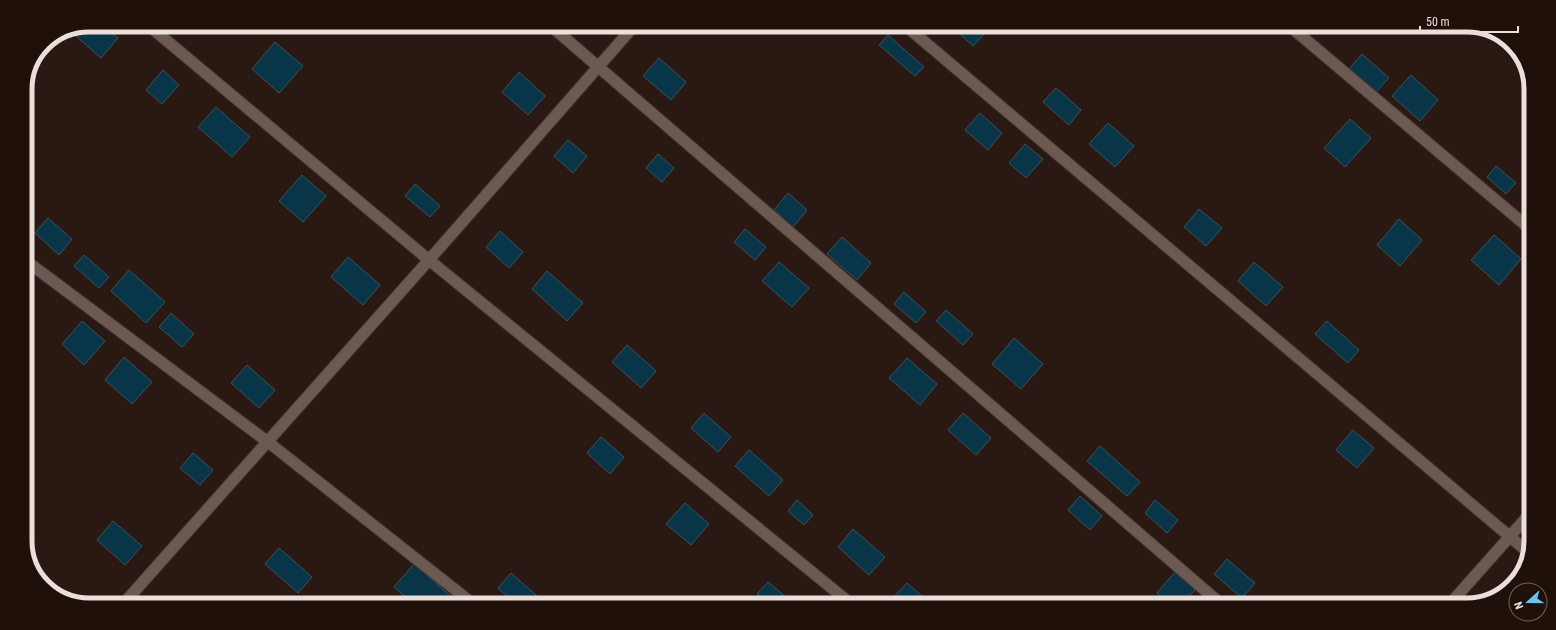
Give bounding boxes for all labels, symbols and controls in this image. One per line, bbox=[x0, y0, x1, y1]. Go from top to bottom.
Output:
scale bar bbox=[1420, 8, 1518, 34]
text: 50 m bbox=[1426, 15, 1450, 29]
north arrow bbox=[1508, 582, 1548, 622]
text: N bbox=[1512, 600, 1526, 611]

